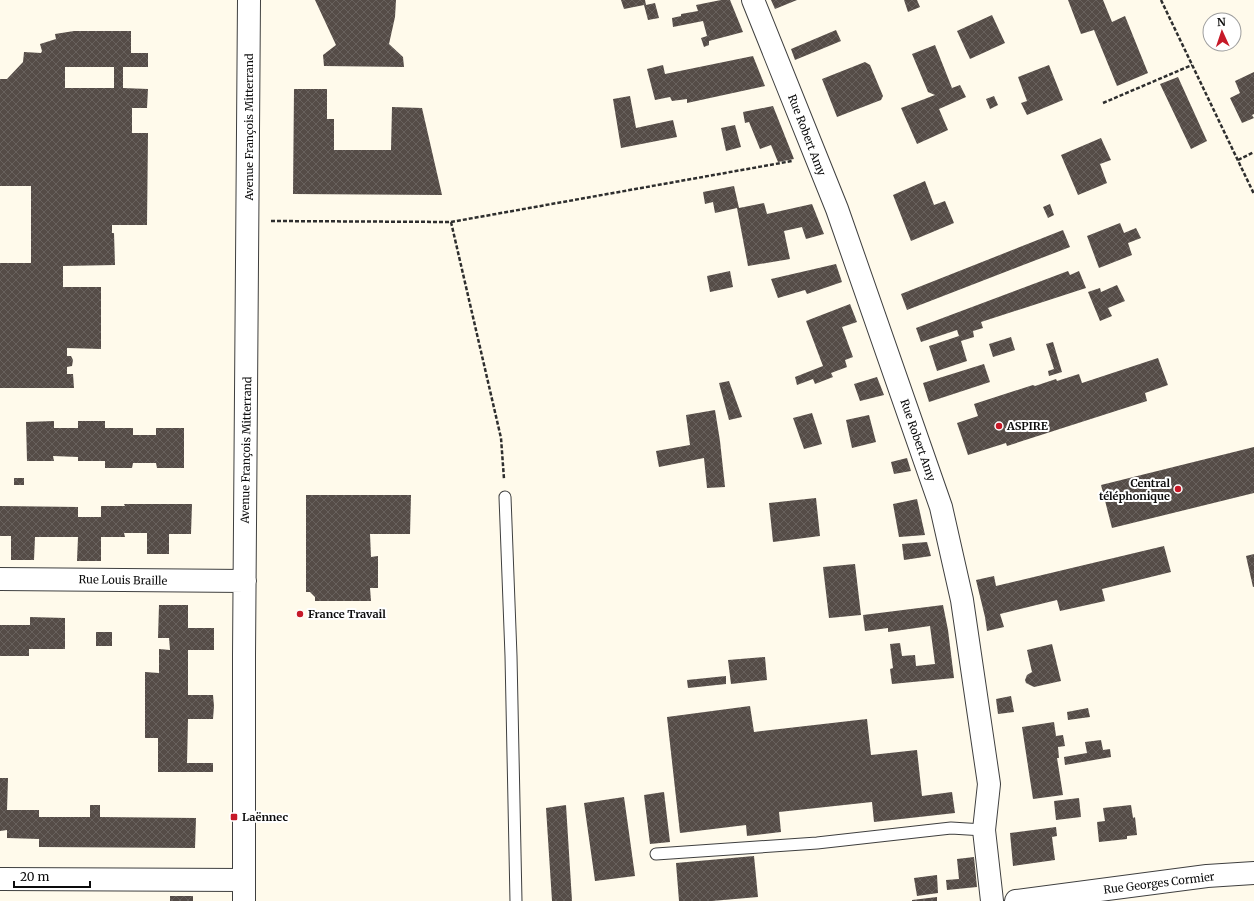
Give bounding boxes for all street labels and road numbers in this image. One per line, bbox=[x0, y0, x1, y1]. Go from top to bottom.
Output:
street label: Avenue François Mitterrand bbox=[242, 53, 256, 202]
street label: Rue Robert Amy bbox=[785, 92, 829, 178]
street label: Avenue François Mitterrand bbox=[238, 376, 254, 525]
street label: Rue Robert Amy bbox=[897, 397, 939, 483]
street label: Rue Louis Braille bbox=[79, 572, 168, 588]
street label: Rue Georges Cormier bbox=[1103, 869, 1215, 897]

